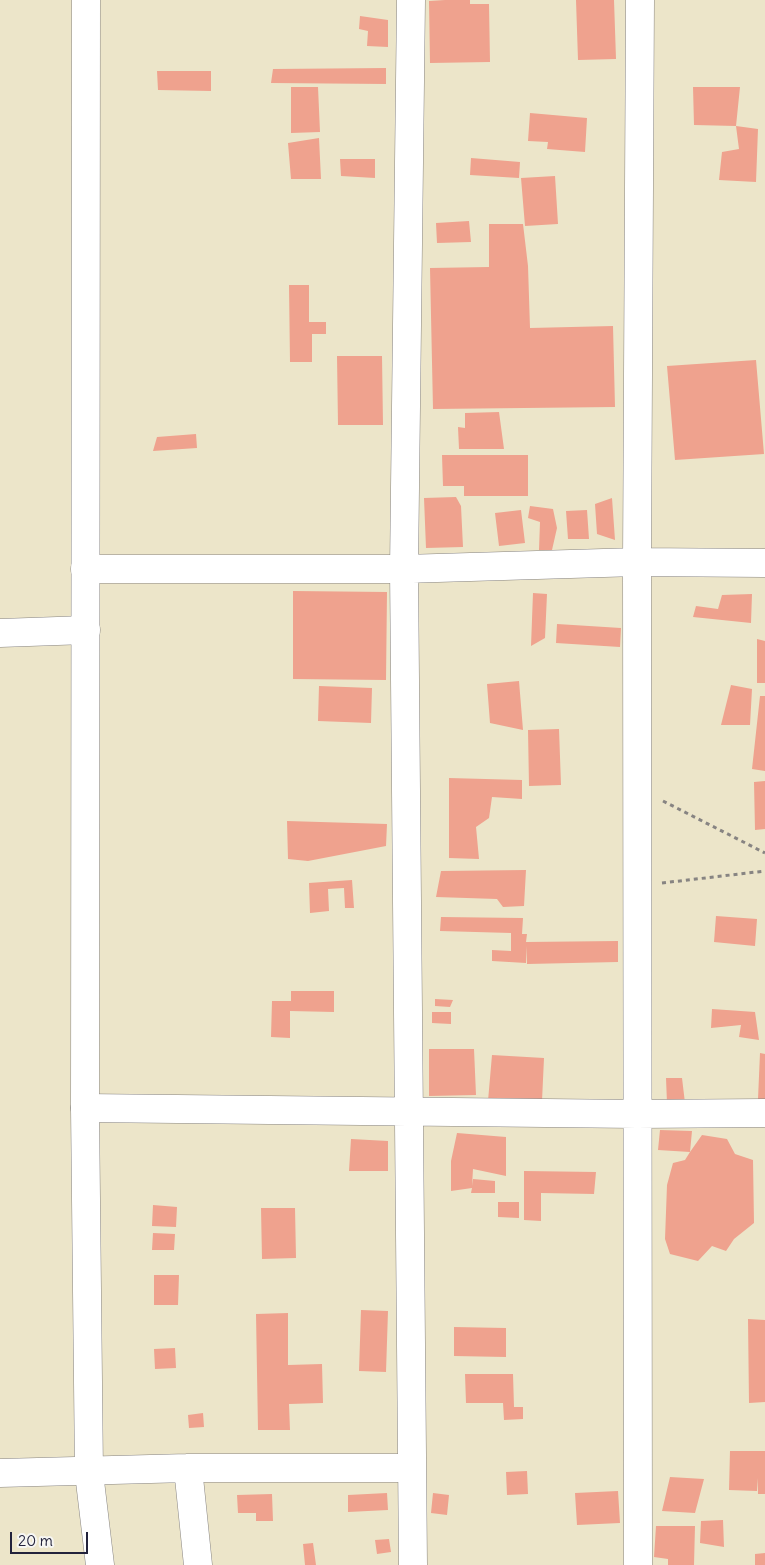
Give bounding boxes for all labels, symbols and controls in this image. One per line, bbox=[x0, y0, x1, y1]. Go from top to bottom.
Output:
scale bar bbox=[12, 1522, 90, 1554]
text: 20 m bbox=[18, 1531, 53, 1550]

